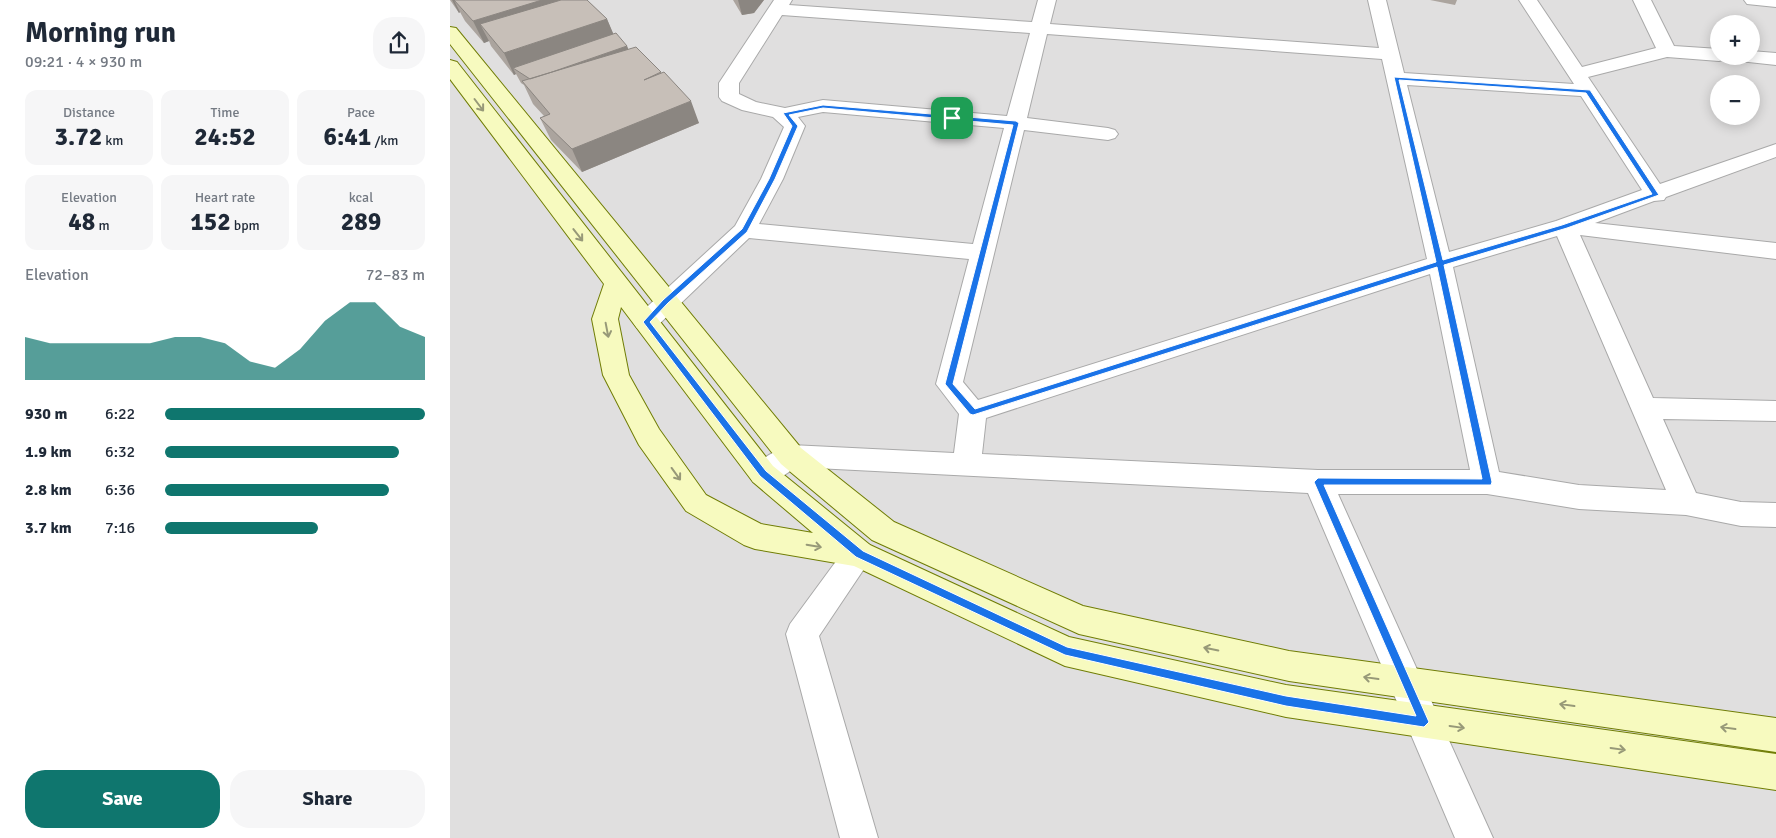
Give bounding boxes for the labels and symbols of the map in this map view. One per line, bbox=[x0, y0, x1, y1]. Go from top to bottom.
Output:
pin bbox=[931, 97, 973, 139]
one-way arrow bbox=[474, 98, 485, 111]
one-way arrow bbox=[572, 228, 583, 241]
one-way arrow bbox=[603, 321, 612, 337]
one-way arrow bbox=[671, 467, 681, 481]
one-way arrow bbox=[806, 542, 822, 552]
one-way arrow bbox=[1204, 644, 1220, 653]
one-way arrow bbox=[1364, 673, 1380, 683]
one-way arrow bbox=[1559, 700, 1575, 710]
one-way arrow bbox=[1449, 722, 1465, 732]
one-way arrow bbox=[1720, 723, 1736, 733]
one-way arrow bbox=[1610, 745, 1626, 755]

